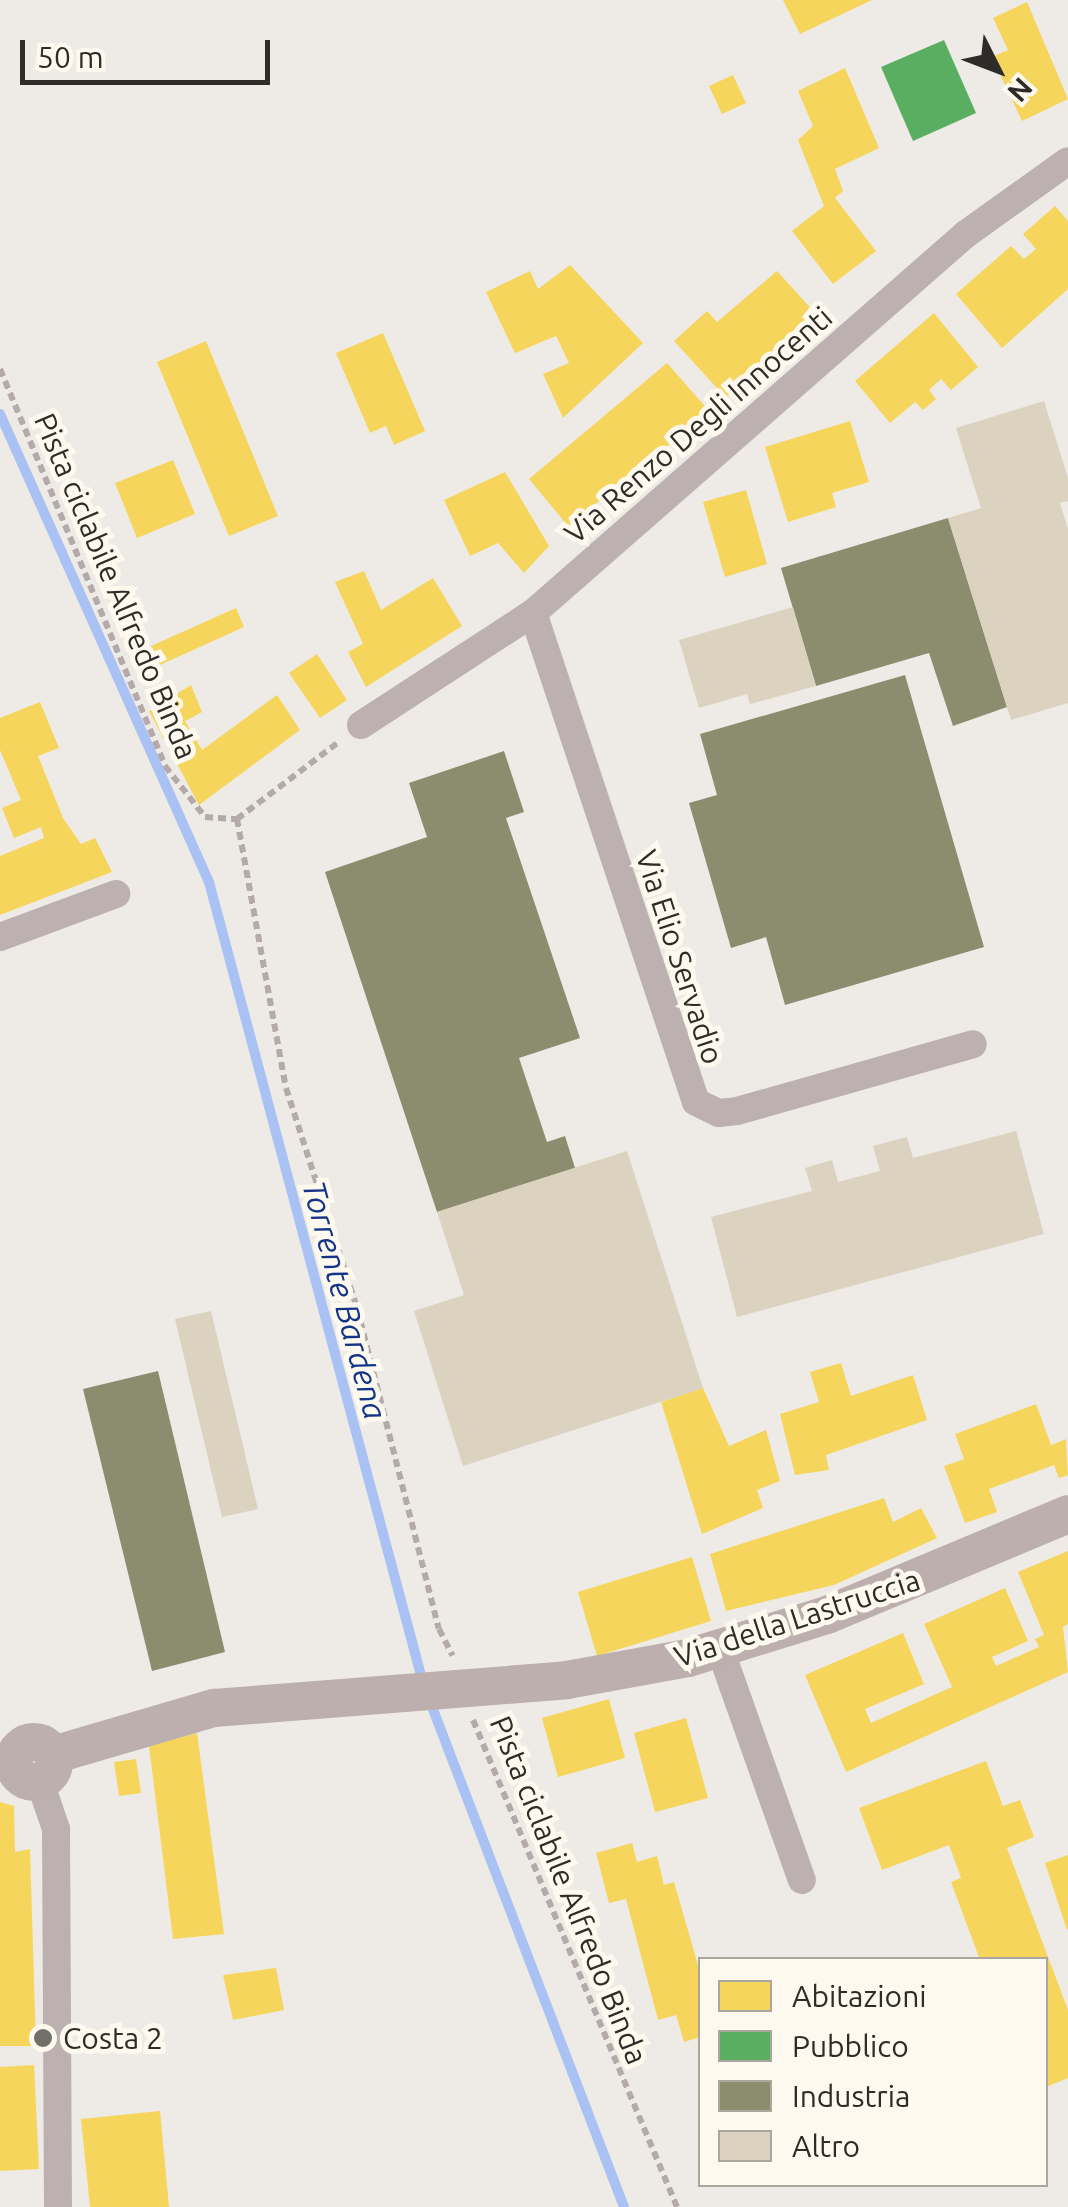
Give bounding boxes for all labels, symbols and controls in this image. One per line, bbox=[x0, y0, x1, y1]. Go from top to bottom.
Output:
scale bar bbox=[25, 20, 275, 82]
north arrow bbox=[948, 20, 1048, 120]
text: 50 m bbox=[37, 40, 104, 74]
text: N bbox=[1002, 72, 1039, 109]
street label: Via Renzo Degli Innocenti bbox=[557, 299, 839, 551]
street label: Pista ciclabile Alfredo Binda bbox=[27, 408, 205, 764]
street label: Via Elio Servadio bbox=[628, 846, 732, 1068]
water label: Torrente Bardena bbox=[295, 1177, 395, 1423]
street label: Via della Lastruccia bbox=[670, 1561, 924, 1675]
street label: Pista ciclabile Alfredo Binda bbox=[483, 1711, 655, 2069]
legend bbox=[698, 1957, 1048, 2187]
text: Abitazioni bbox=[792, 1979, 927, 2013]
place label: Costa 2 bbox=[63, 2020, 163, 2056]
marker: Costa 2 bbox=[32, 2027, 54, 2049]
text: Pubblico bbox=[792, 2029, 909, 2063]
text: Industria bbox=[792, 2079, 910, 2113]
text: Altro bbox=[792, 2129, 860, 2163]

